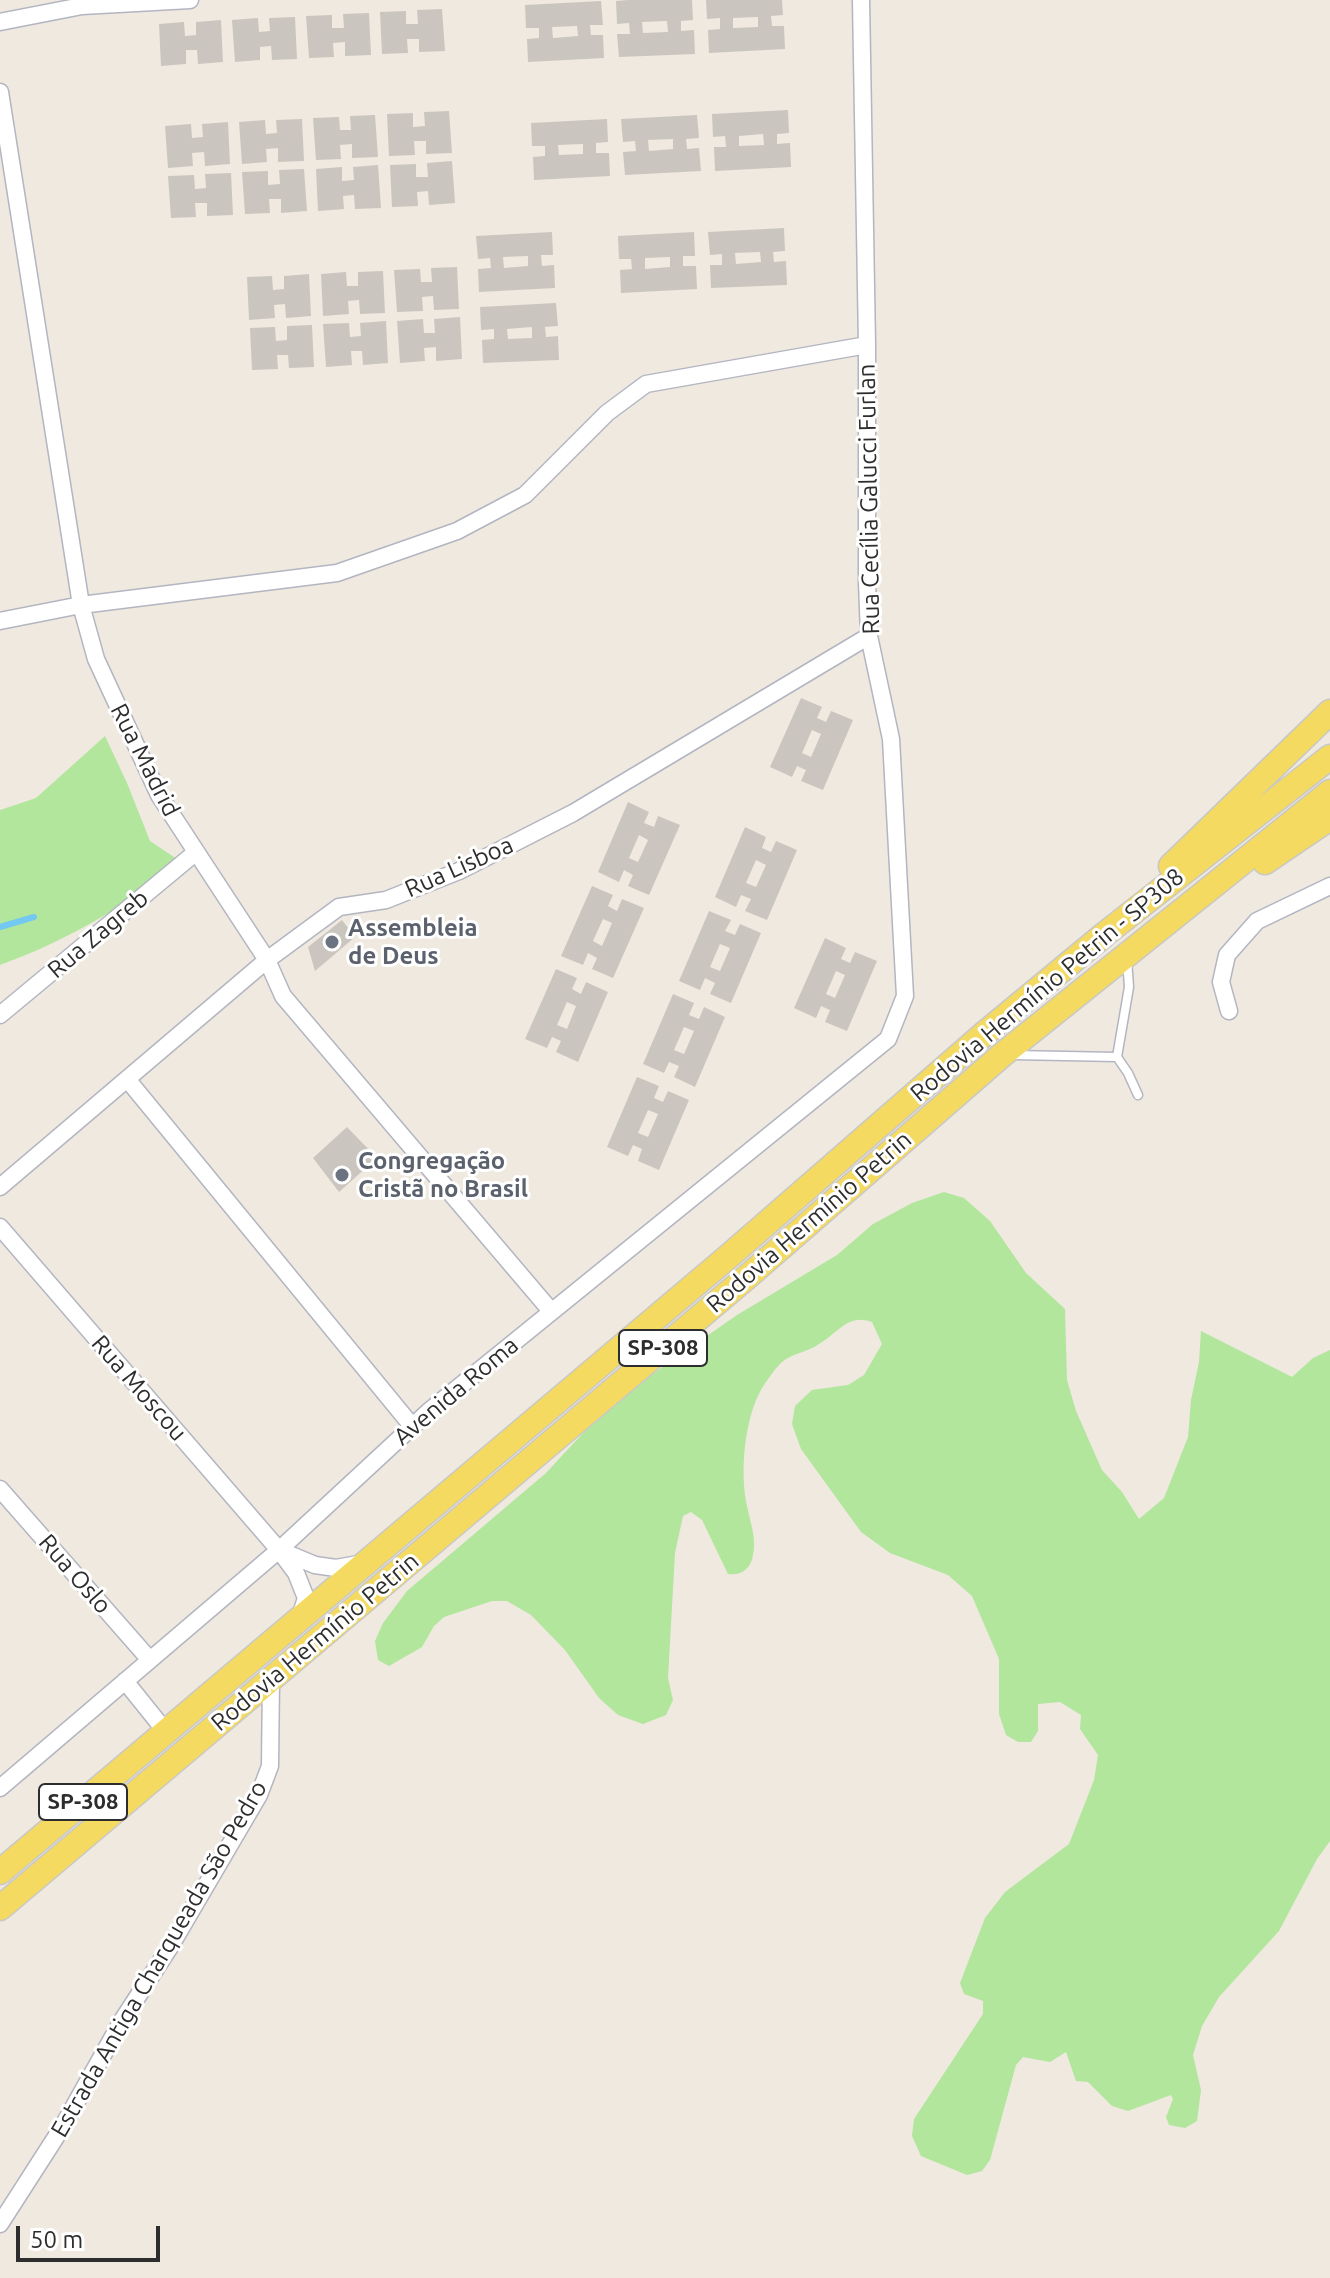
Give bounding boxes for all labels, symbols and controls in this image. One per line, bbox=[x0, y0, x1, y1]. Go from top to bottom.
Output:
street label: Rua Cecília Galucci Furlan bbox=[852, 363, 886, 635]
street label: Rua Madrid bbox=[104, 699, 186, 821]
street label: Rua Lisboa bbox=[400, 830, 518, 904]
street label: Rodovia Hermínio Petrin - SP308 bbox=[905, 862, 1189, 1108]
street label: Rua Zagreb bbox=[42, 884, 154, 984]
place label: Assembleia de Deus bbox=[348, 914, 477, 970]
marker: Assembleia de Deus bbox=[323, 933, 341, 951]
street label: Rodovia Hermínio Petrin bbox=[701, 1125, 917, 1319]
place label: Congregação Cristã no Brasil bbox=[358, 1147, 528, 1203]
marker: Congregação Cristã no Brasil bbox=[333, 1166, 351, 1184]
street label: Rua Moscou bbox=[85, 1329, 193, 1447]
road number: SP-308 bbox=[619, 1330, 707, 1366]
street label: Avenida Roma bbox=[388, 1331, 524, 1451]
street label: Rua Oslo bbox=[33, 1528, 117, 1620]
street label: Rodovia Hermínio Petrin bbox=[205, 1547, 425, 1737]
street label: Estrada Antiga Charqueada São Pedro bbox=[45, 1776, 273, 2142]
road number: SP-308 bbox=[39, 1784, 127, 1820]
scale bar bbox=[20, 2210, 164, 2260]
text: 50 m bbox=[30, 2226, 83, 2253]

